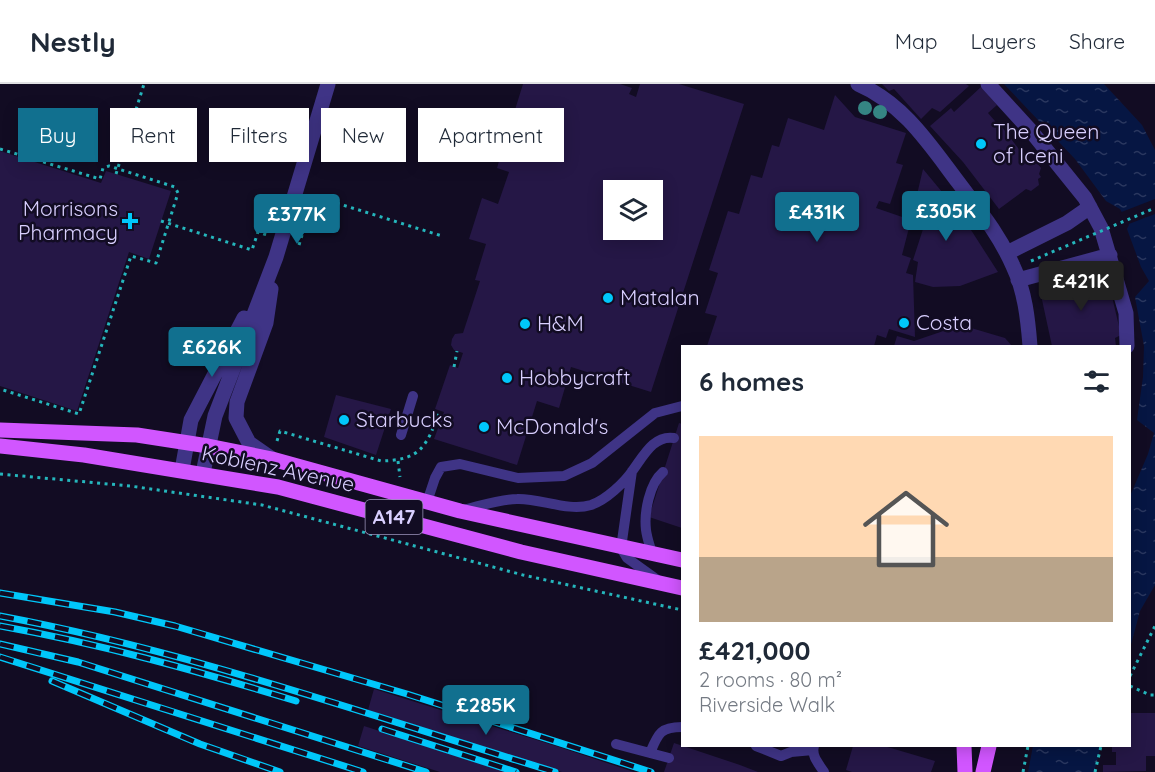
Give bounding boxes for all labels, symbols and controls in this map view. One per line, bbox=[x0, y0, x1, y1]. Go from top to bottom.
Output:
text: Nestly bbox=[30, 24, 116, 59]
text: Map bbox=[895, 28, 938, 54]
text: Layers bbox=[971, 28, 1036, 54]
text: Share bbox=[1069, 28, 1125, 54]
chip: Buy bbox=[18, 108, 98, 162]
chip: Rent bbox=[110, 108, 197, 162]
chip: Filters bbox=[209, 108, 309, 162]
chip: New bbox=[321, 108, 406, 162]
chip: Apartment bbox=[418, 108, 564, 162]
place label: The Queen of Iceni bbox=[993, 118, 1099, 168]
marker: The Queen of Iceni bbox=[974, 137, 988, 151]
map controls bbox=[603, 180, 663, 240]
button: layers bbox=[603, 180, 663, 240]
pin: £305K bbox=[904, 191, 988, 242]
pin: £431K bbox=[775, 192, 859, 243]
pin: £377K bbox=[255, 194, 339, 245]
place label: Morrisons Pharmacy bbox=[18, 195, 118, 245]
text: £305K bbox=[916, 198, 976, 223]
text: £431K bbox=[789, 199, 845, 224]
text: £377K bbox=[268, 201, 326, 226]
marker: Morrisons Pharmacy bbox=[123, 214, 137, 228]
pin: £421K bbox=[1039, 261, 1123, 312]
text: £421K bbox=[1053, 268, 1109, 293]
place label: Matalan bbox=[620, 284, 700, 310]
marker: Matalan bbox=[601, 291, 615, 305]
place label: Costa bbox=[916, 309, 972, 335]
place label: H&M bbox=[537, 310, 584, 336]
marker: Costa bbox=[897, 316, 911, 330]
marker: H&M bbox=[518, 317, 532, 331]
pin: £626K bbox=[170, 327, 254, 378]
text: £626K bbox=[182, 334, 242, 359]
place label: Hobbycraft bbox=[519, 364, 630, 390]
text: 6 homes bbox=[699, 365, 804, 398]
icon: filters bbox=[1080, 365, 1113, 398]
marker: Hobbycraft bbox=[500, 371, 514, 385]
place label: Starbucks bbox=[356, 406, 452, 432]
marker: Starbucks bbox=[337, 413, 351, 427]
place label: McDonald's bbox=[496, 413, 608, 439]
marker: McDonald's bbox=[477, 420, 491, 434]
street label: Koblenz Avenue bbox=[200, 439, 357, 497]
icon: home bbox=[852, 475, 960, 583]
road number: A147 bbox=[366, 500, 422, 534]
text: £421,000 bbox=[699, 634, 810, 667]
text: 2 rooms · 80 m² bbox=[699, 667, 842, 692]
pin: £285K bbox=[444, 685, 528, 736]
text: £285K bbox=[456, 692, 516, 717]
text: Riverside Walk bbox=[699, 692, 835, 717]

